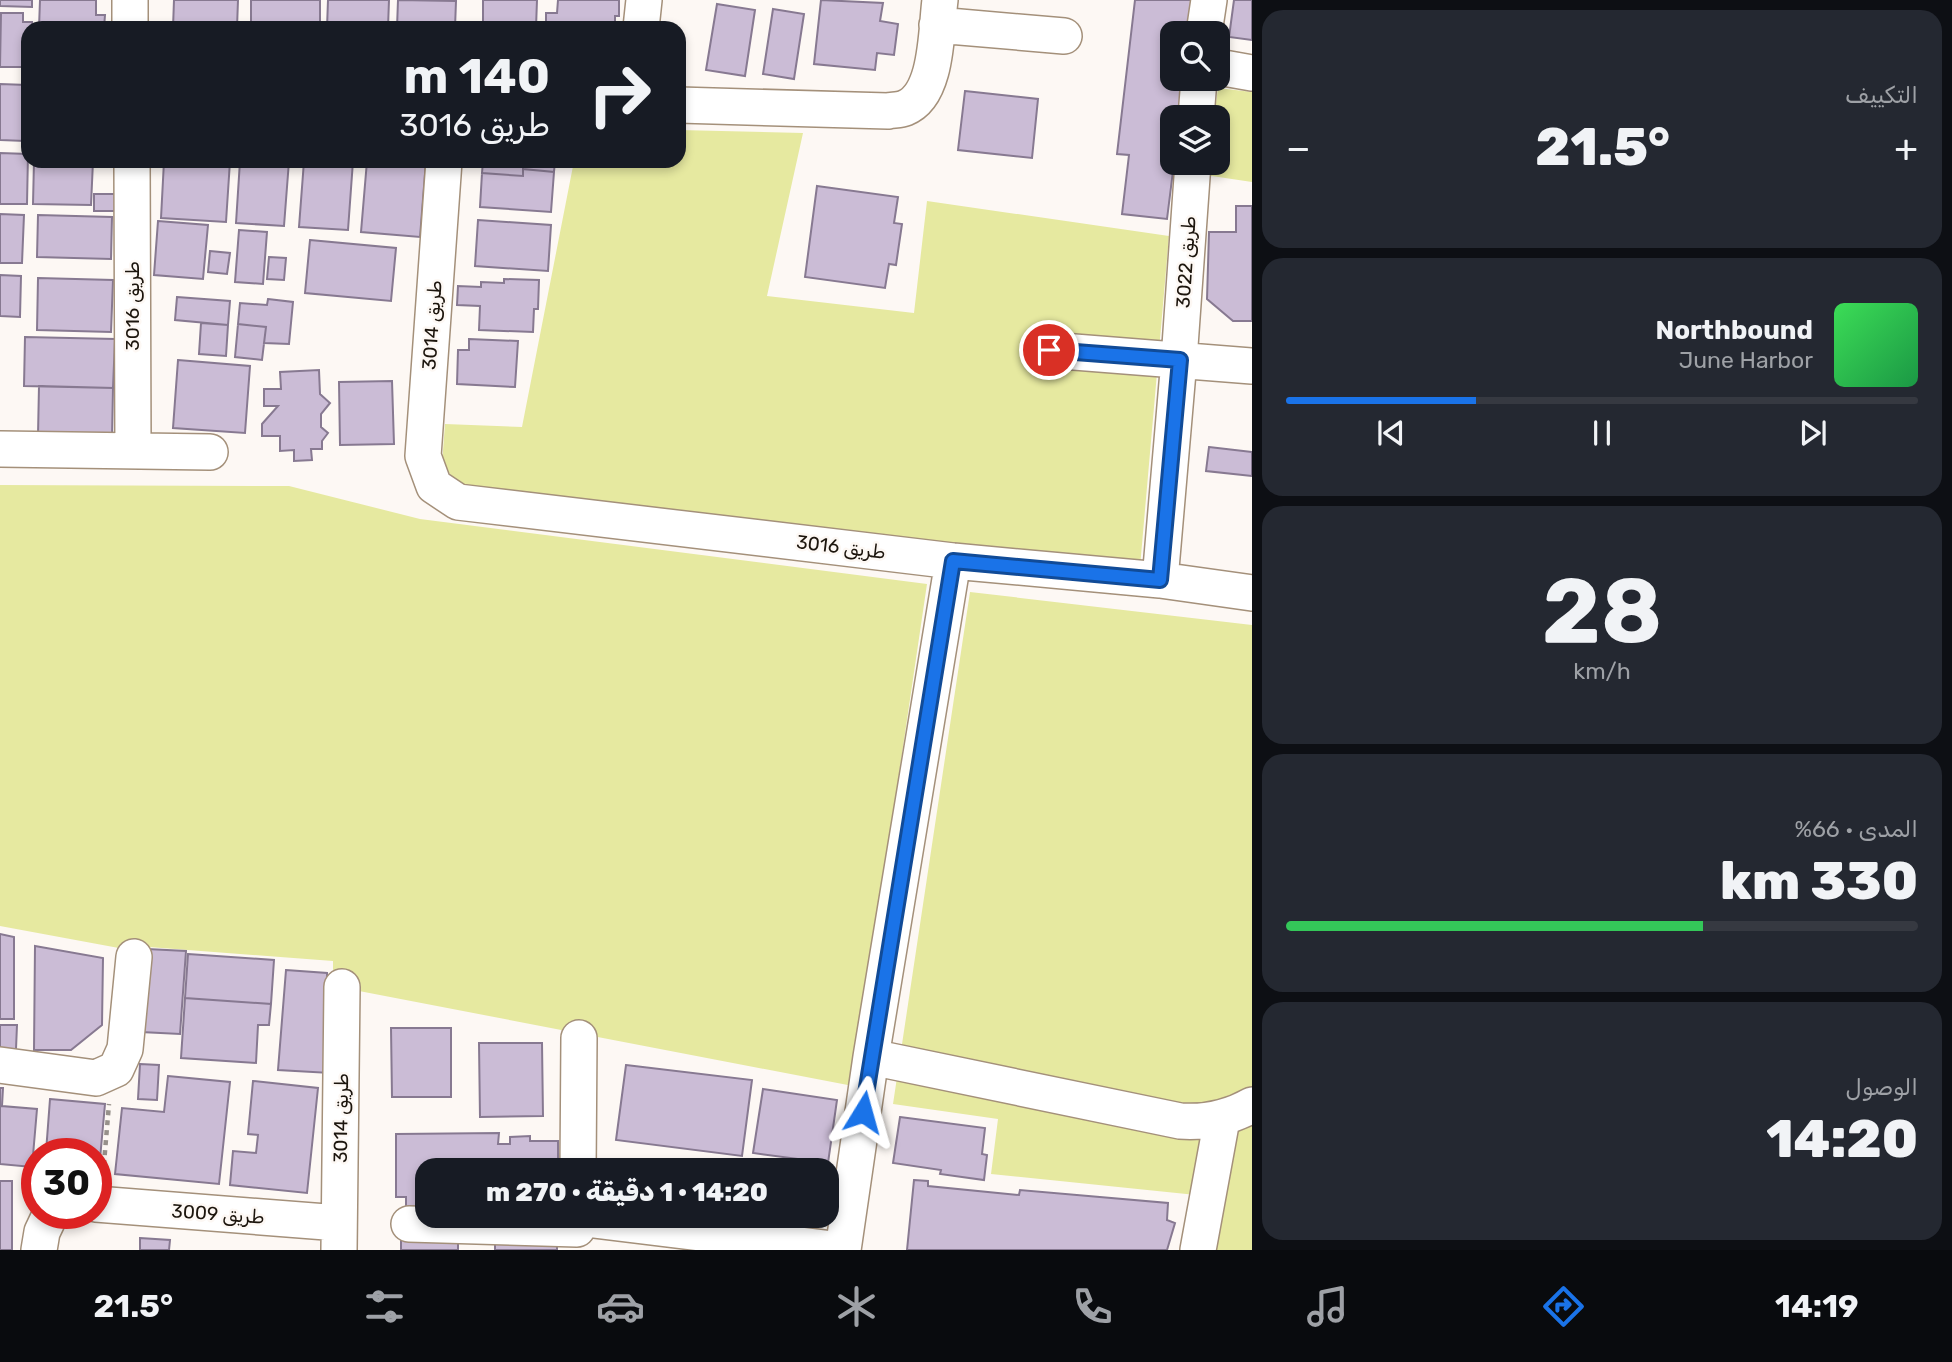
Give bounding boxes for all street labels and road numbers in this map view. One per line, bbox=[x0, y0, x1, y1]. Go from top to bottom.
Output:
street label: طريق 3022 bbox=[1171, 215, 1201, 309]
street label: طريق 3016 bbox=[121, 261, 144, 351]
street label: طريق 3014 bbox=[417, 279, 447, 371]
street label: طريق 3016 bbox=[795, 530, 887, 564]
street label: طريق 3014 bbox=[329, 1073, 353, 1163]
street label: طريق 3009 bbox=[171, 1199, 265, 1229]

